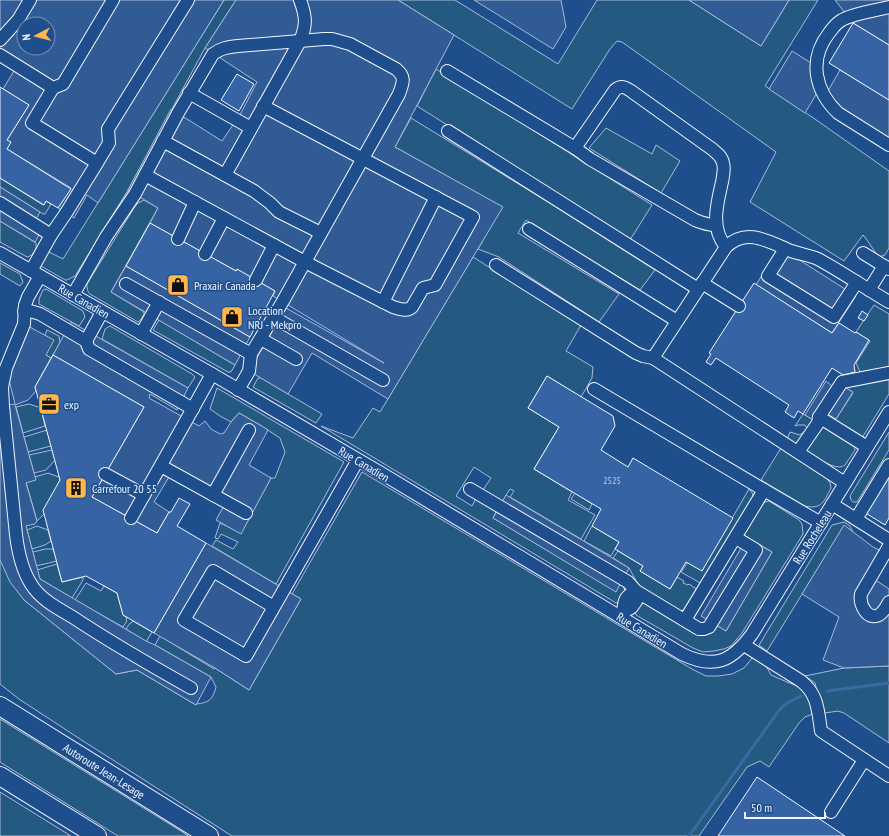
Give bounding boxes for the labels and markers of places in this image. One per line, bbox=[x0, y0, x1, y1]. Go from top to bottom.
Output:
shop icon: Praxair Canada bbox=[165, 272, 191, 298]
place label: Praxair Canada bbox=[194, 278, 256, 293]
place label: Location NRJ - Mekpro bbox=[248, 303, 302, 332]
shop icon: Location NRJ - Mekpro bbox=[219, 304, 245, 330]
office icon: exp bbox=[36, 391, 62, 417]
place label: exp bbox=[64, 397, 79, 412]
building icon: Carrefour 20 55 bbox=[63, 475, 89, 501]
place label: Carrefour 20 55 bbox=[92, 481, 157, 496]

